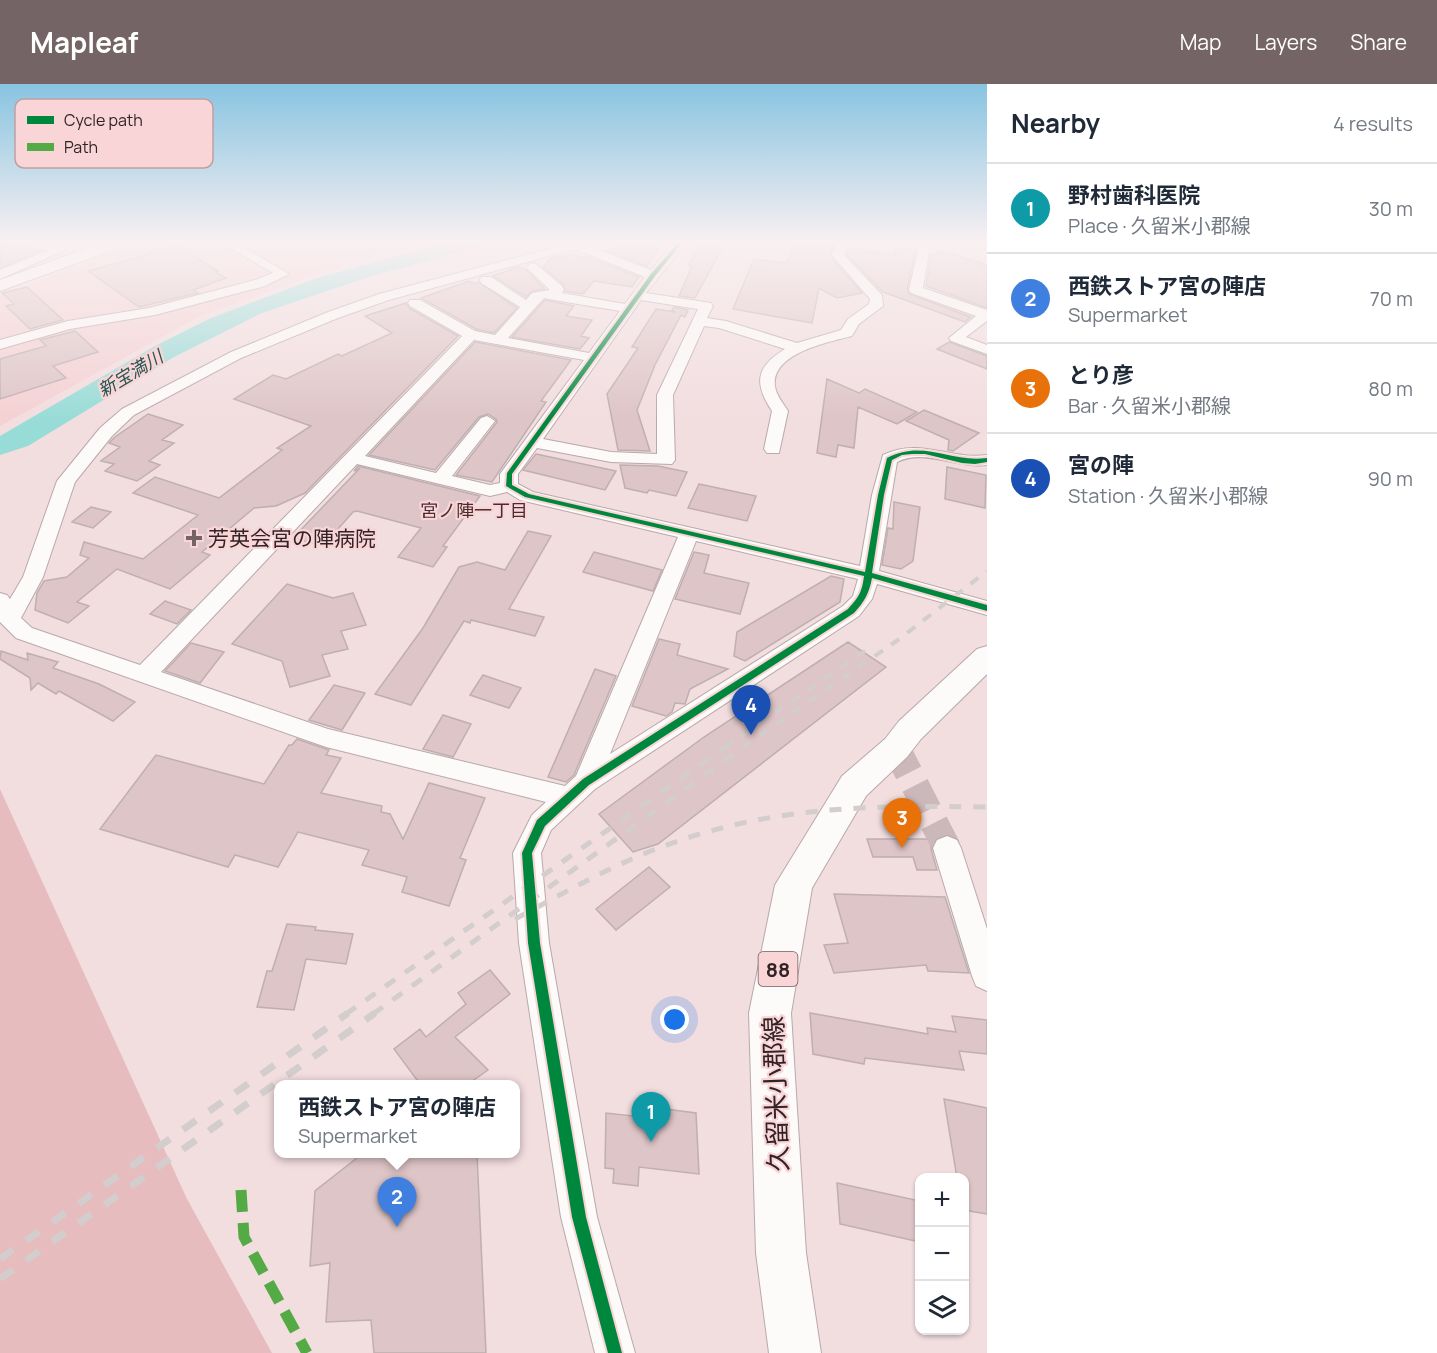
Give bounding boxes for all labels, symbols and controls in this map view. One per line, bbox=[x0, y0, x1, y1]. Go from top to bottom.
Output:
text: Mapleaf bbox=[30, 23, 138, 61]
text: Map bbox=[1180, 28, 1221, 56]
text: Layers bbox=[1254, 28, 1317, 56]
text: Share bbox=[1350, 28, 1407, 56]
legend bbox=[15, 99, 213, 168]
text: Nearby bbox=[1011, 105, 1100, 141]
text: Cycle path bbox=[64, 109, 143, 131]
text: 4 results bbox=[1333, 110, 1413, 137]
text: Path bbox=[64, 136, 98, 158]
text: 野村歯科医院 bbox=[1068, 180, 1200, 210]
text: 1 bbox=[1026, 195, 1035, 222]
text: 30 m bbox=[1369, 195, 1413, 222]
text: Place · 久留米小郡線 bbox=[1068, 212, 1251, 239]
text: 西鉄ストア宮の陣店 bbox=[1068, 271, 1266, 301]
text: 2 bbox=[1025, 285, 1036, 312]
text: 70 m bbox=[1370, 285, 1413, 312]
text: Supermarket bbox=[1068, 301, 1188, 328]
water label: 新宝満川 bbox=[93, 343, 169, 402]
text: とり彦 bbox=[1068, 360, 1134, 390]
text: 3 bbox=[1025, 375, 1036, 402]
text: 80 m bbox=[1368, 375, 1413, 402]
text: Bar · 久留米小郡線 bbox=[1068, 392, 1231, 419]
text: 宮の陣 bbox=[1068, 450, 1134, 480]
text: 4 bbox=[1024, 465, 1037, 492]
text: 90 m bbox=[1367, 465, 1413, 492]
text: Station · 久留米小郡線 bbox=[1068, 482, 1268, 509]
district label: 宮ノ陣一丁目 bbox=[420, 498, 528, 522]
place label: 芳英会宮の陣病院 bbox=[208, 524, 376, 552]
marker: 芳英会宮の陣病院 bbox=[185, 529, 203, 547]
pin: 4 bbox=[732, 686, 771, 735]
pin: 3 bbox=[882, 798, 922, 848]
road number: 88 bbox=[758, 952, 798, 986]
your location bbox=[660, 1005, 689, 1034]
street label: 久留米小郡線 bbox=[754, 1015, 796, 1173]
popup bbox=[274, 1080, 520, 1158]
text: 西鉄ストア宮の陣店 bbox=[298, 1092, 496, 1122]
pin: 1 bbox=[632, 1092, 670, 1142]
text: Supermarket bbox=[298, 1122, 418, 1149]
map controls bbox=[915, 1173, 969, 1335]
button: + bbox=[915, 1173, 969, 1227]
pin: 2 bbox=[378, 1178, 416, 1227]
button: − bbox=[915, 1227, 969, 1281]
button: layers bbox=[915, 1281, 969, 1335]

